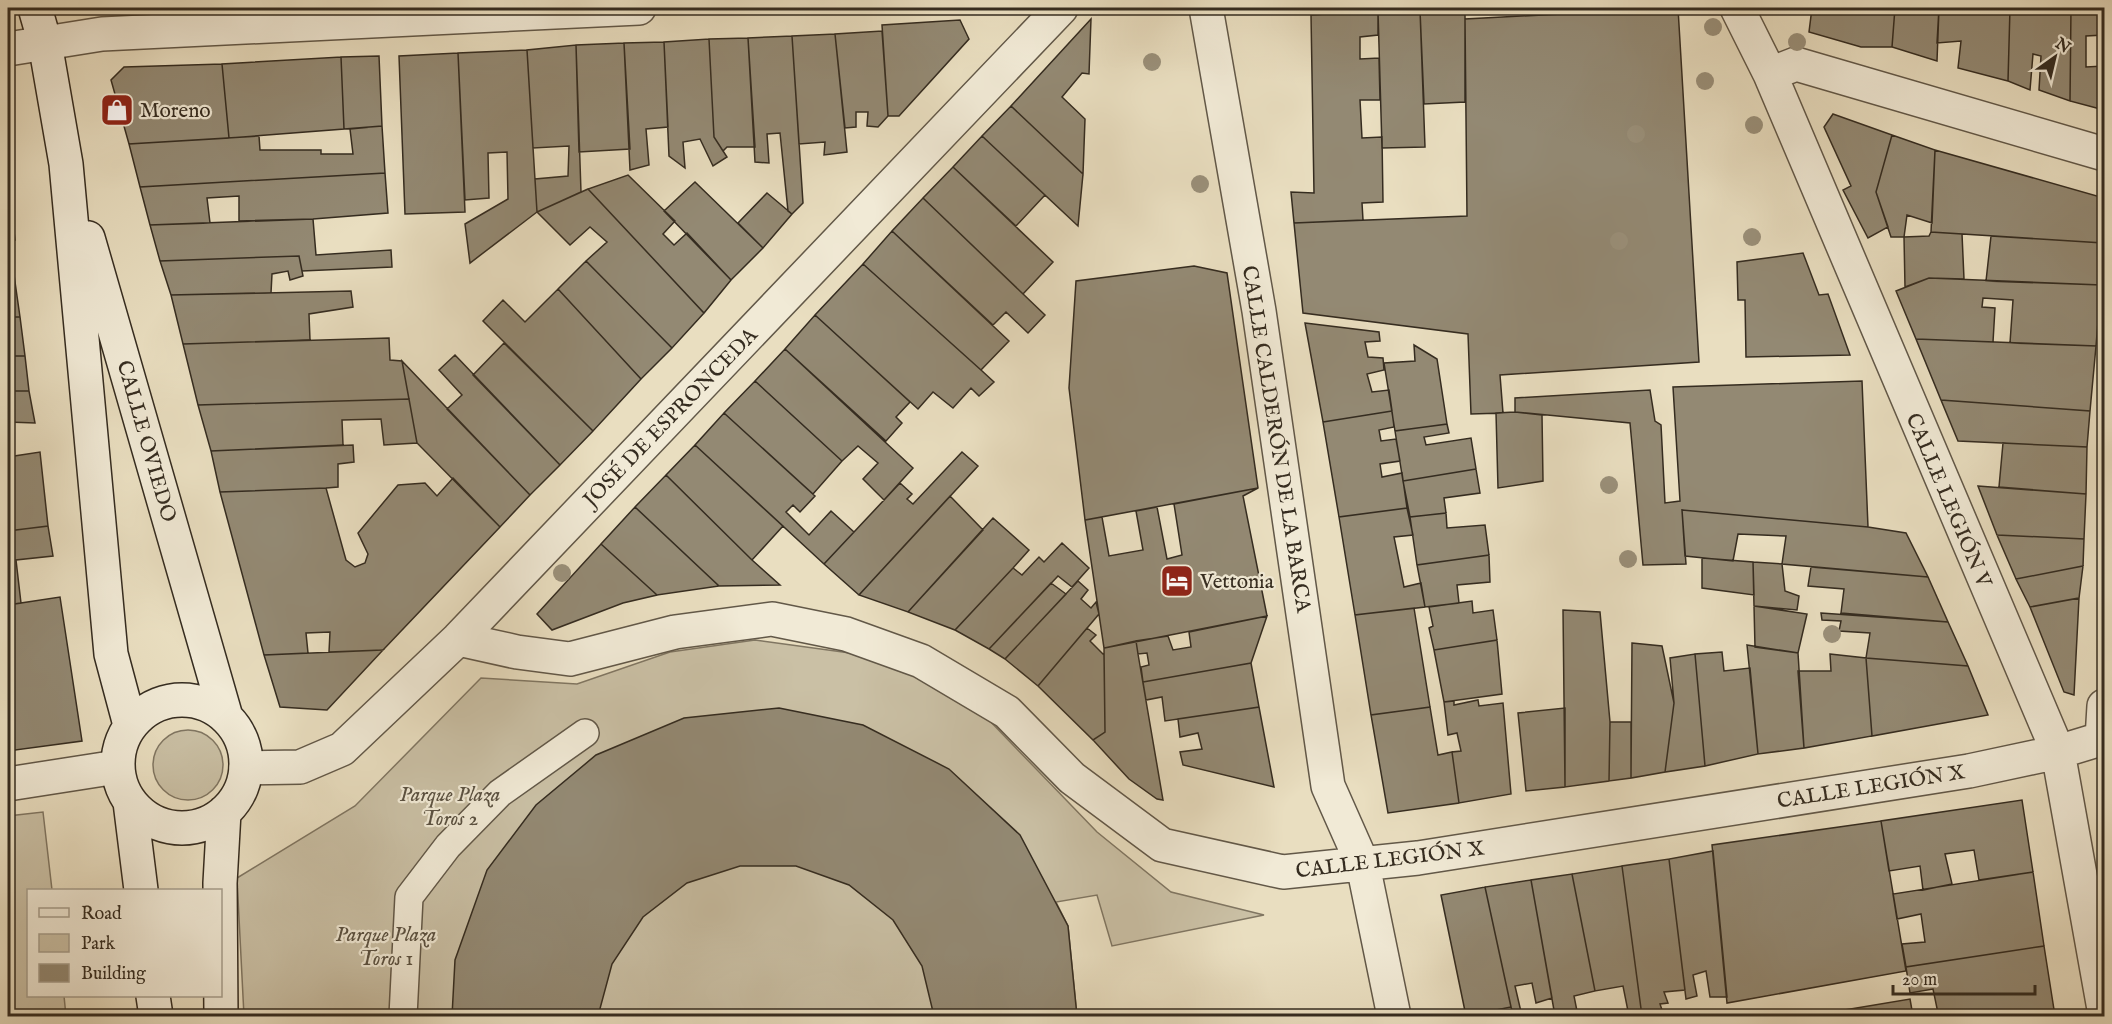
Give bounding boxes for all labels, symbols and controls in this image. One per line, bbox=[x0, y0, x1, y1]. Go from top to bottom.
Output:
north arrow bbox=[2025, 27, 2085, 87]
text: N bbox=[2050, 34, 2074, 58]
shop icon: Moreno bbox=[99, 92, 135, 128]
place label: Moreno bbox=[140, 98, 211, 125]
street label: CALLE CALDERÓN DE LA BARCA bbox=[1235, 264, 1317, 615]
street label: JOSÉ DE ESPRONCEDA bbox=[576, 321, 765, 515]
street label: CALLE OVIEDO bbox=[110, 357, 182, 525]
street label: CALLE LEGIÓN V bbox=[1899, 409, 1998, 593]
hotel icon: Vettonia bbox=[1159, 563, 1195, 599]
place label: Vettonia bbox=[1199, 569, 1275, 596]
street label: CALLE LEGIÓN X bbox=[1775, 758, 1967, 816]
park label: Parque Plaza Toros 2 bbox=[400, 782, 500, 833]
street label: CALLE LEGIÓN X bbox=[1294, 835, 1486, 885]
legend bbox=[27, 889, 222, 997]
text: Road bbox=[81, 903, 122, 926]
park label: Parque Plaza Toros 1 bbox=[336, 922, 436, 973]
text: Park bbox=[81, 933, 116, 956]
scale bar bbox=[1893, 958, 2036, 996]
text: Building bbox=[81, 963, 146, 986]
text: 20 m bbox=[1902, 969, 1937, 992]

